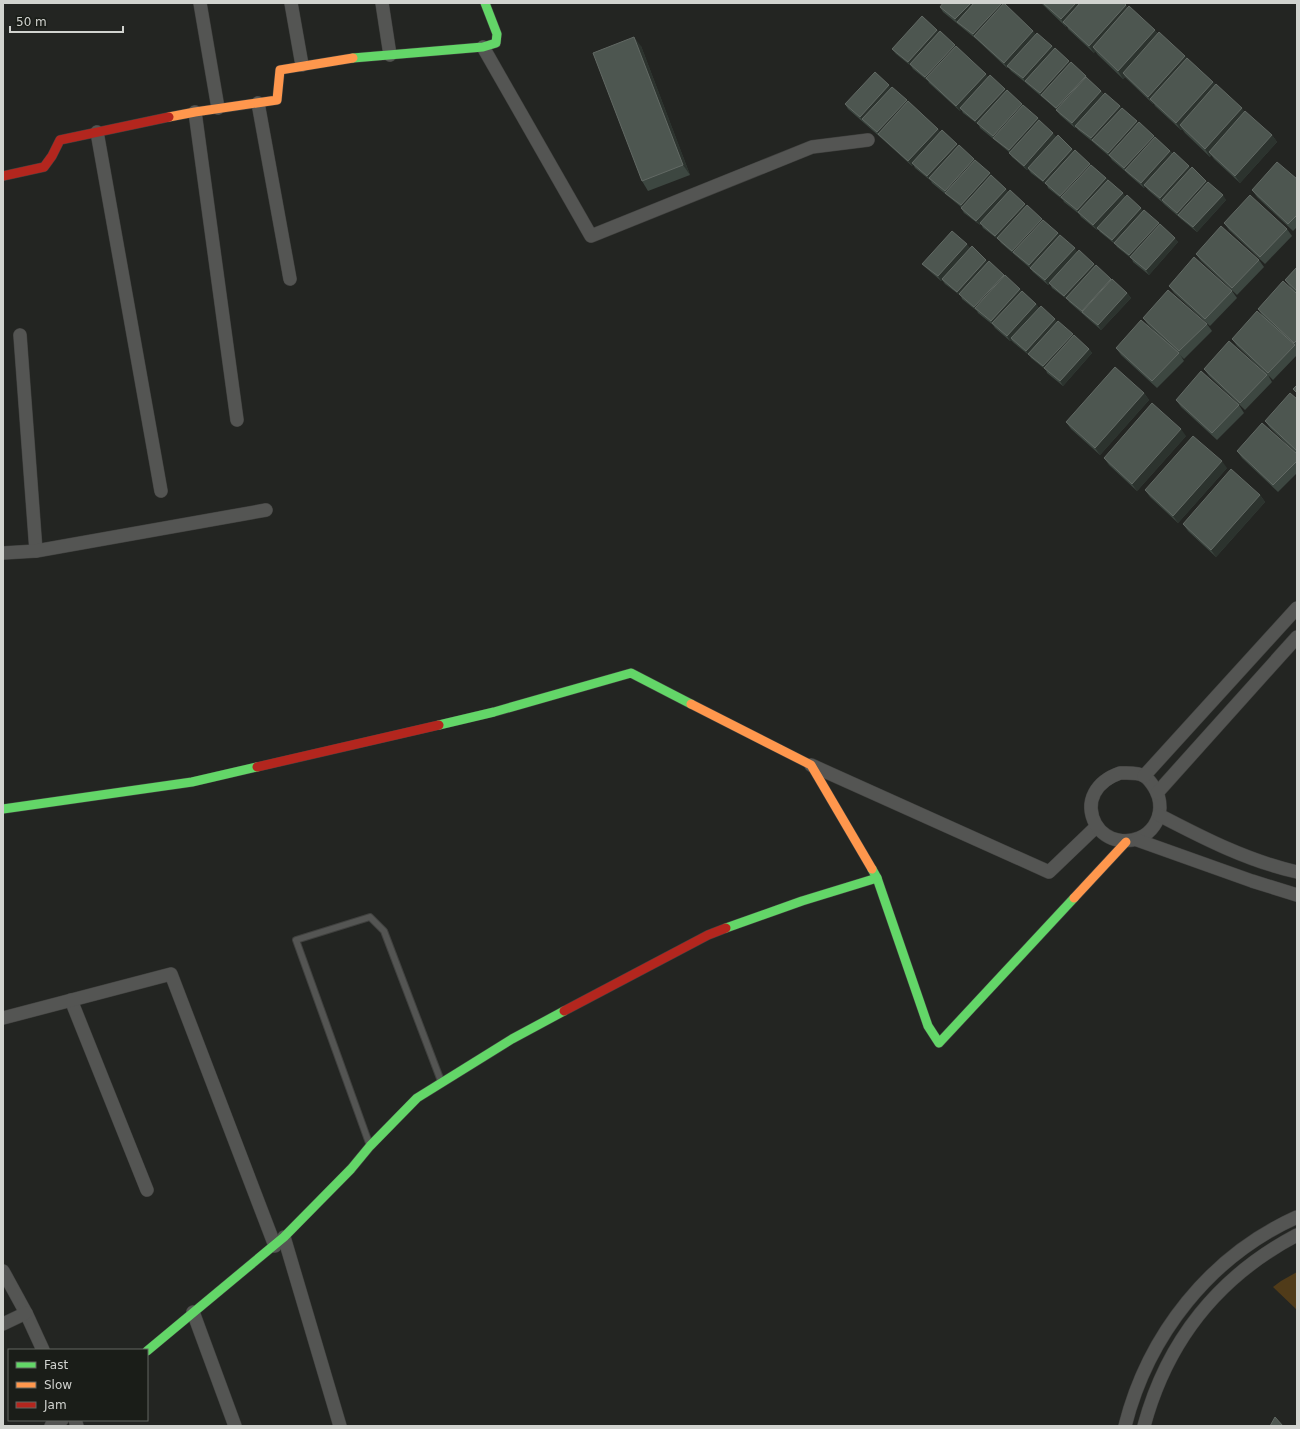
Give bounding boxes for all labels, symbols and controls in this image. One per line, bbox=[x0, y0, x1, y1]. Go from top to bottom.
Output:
scale bar bbox=[10, 8, 123, 34]
text: 50 m bbox=[16, 15, 47, 29]
legend bbox=[8, 1349, 148, 1421]
text: Fast bbox=[44, 1358, 68, 1372]
text: Slow bbox=[44, 1378, 72, 1392]
text: Jam bbox=[43, 1398, 67, 1412]

